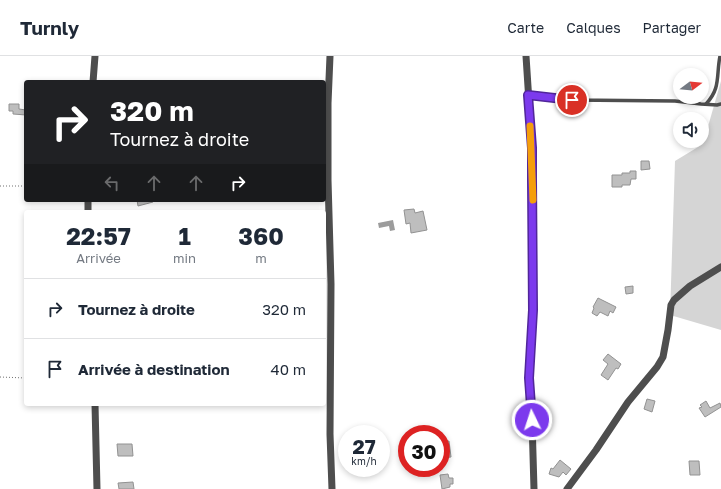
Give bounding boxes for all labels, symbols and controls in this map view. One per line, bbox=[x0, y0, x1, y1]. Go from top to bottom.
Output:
text: Turnly bbox=[20, 16, 79, 39]
text: Carte bbox=[507, 19, 544, 36]
text: Calques bbox=[566, 19, 621, 36]
text: Partager bbox=[643, 19, 701, 36]
north arrow bbox=[673, 68, 709, 104]
map controls bbox=[673, 68, 709, 148]
pin bbox=[555, 83, 589, 117]
icon: arrive bbox=[561, 89, 583, 111]
text: 320 m bbox=[110, 94, 194, 127]
icon: right bbox=[44, 96, 96, 148]
button: sound bbox=[673, 112, 709, 148]
text: Tournez à droite bbox=[110, 128, 249, 150]
icon: left bbox=[101, 172, 123, 194]
icon: ahead bbox=[143, 172, 165, 194]
icon: ahead bbox=[185, 172, 207, 194]
icon: right bbox=[227, 172, 249, 194]
text: 22:57 bbox=[66, 221, 131, 250]
text: 1 bbox=[178, 221, 191, 250]
text: 360 bbox=[238, 221, 284, 250]
text: Arrivée bbox=[76, 250, 121, 266]
text: min bbox=[173, 250, 196, 266]
text: m bbox=[255, 250, 267, 266]
icon: right bbox=[44, 298, 66, 320]
text: Tournez à droite bbox=[78, 300, 195, 318]
text: 320 m bbox=[262, 300, 306, 318]
icon: arrive bbox=[44, 358, 66, 380]
text: Arrivée à destination bbox=[78, 360, 230, 378]
text: 40 m bbox=[271, 360, 306, 378]
position arrow bbox=[511, 399, 553, 441]
speed limit sign: 30 bbox=[398, 425, 450, 477]
text: 27 bbox=[352, 434, 376, 458]
text: km/h bbox=[351, 455, 377, 467]

